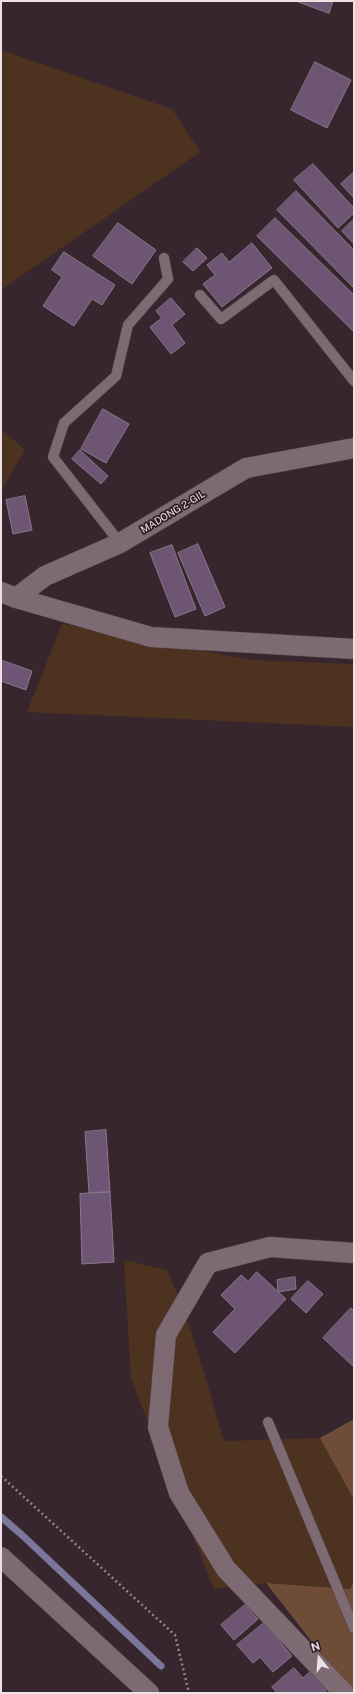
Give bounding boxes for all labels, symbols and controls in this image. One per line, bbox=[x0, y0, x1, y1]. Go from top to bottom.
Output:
street label: MADONG 2-GIL bbox=[139, 488, 207, 536]
north arrow bbox=[299, 1638, 339, 1678]
text: N bbox=[310, 1640, 321, 1654]

